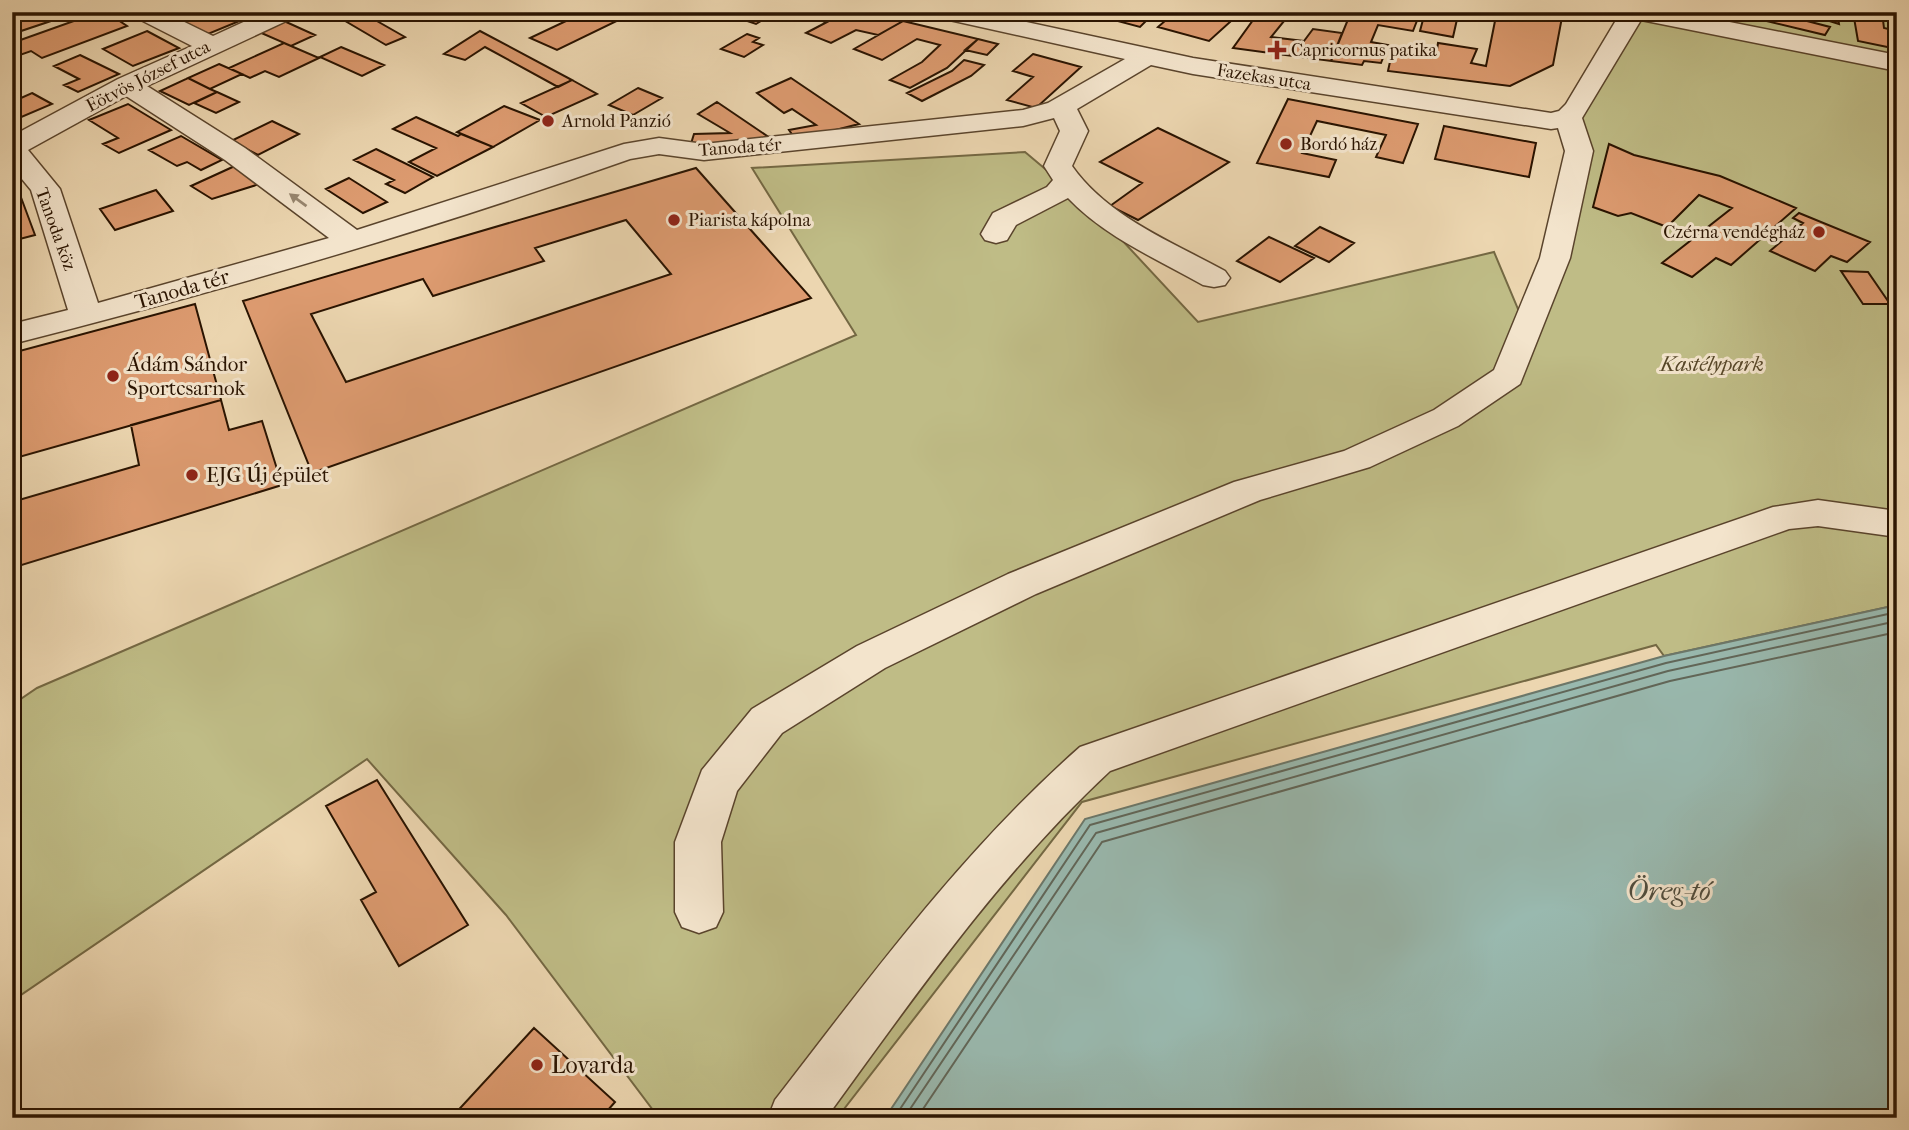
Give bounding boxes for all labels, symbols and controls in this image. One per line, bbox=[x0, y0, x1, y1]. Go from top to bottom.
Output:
street label: Eötvös József utca bbox=[83, 36, 214, 117]
place label: Capricornus patika bbox=[1291, 40, 1438, 61]
marker: Capricornus patika bbox=[1269, 42, 1285, 58]
street label: Fazekas utca bbox=[1215, 60, 1313, 95]
place label: Arnold Panzió bbox=[561, 111, 671, 132]
marker: Arnold Panzió bbox=[540, 113, 556, 129]
street label: Tanoda tér bbox=[698, 134, 783, 161]
place label: Bordó ház bbox=[1300, 134, 1377, 155]
marker: Bordó ház bbox=[1278, 136, 1294, 152]
street label: Tanoda köz bbox=[31, 185, 80, 273]
one-way arrow bbox=[288, 193, 307, 207]
place label: Piarista kápolna bbox=[688, 210, 811, 231]
marker: Piarista kápolna bbox=[666, 212, 682, 228]
place label: Czérna vendégház bbox=[1663, 222, 1805, 243]
marker: Czérna vendégház bbox=[1811, 224, 1827, 240]
street label: Tanoda tér bbox=[132, 264, 232, 314]
place label: Ádám Sándor Sportcsarnok bbox=[126, 352, 247, 400]
park label: Kastélypark bbox=[1658, 352, 1764, 376]
marker: Ádám Sándor Sportcsarnok bbox=[105, 368, 121, 384]
place label: EJG Új épület bbox=[206, 463, 330, 487]
marker: EJG Új épület bbox=[184, 467, 200, 483]
water label: Öreg-tó bbox=[1627, 874, 1714, 907]
place label: Lovarda bbox=[551, 1051, 635, 1079]
marker: Lovarda bbox=[529, 1057, 545, 1073]

